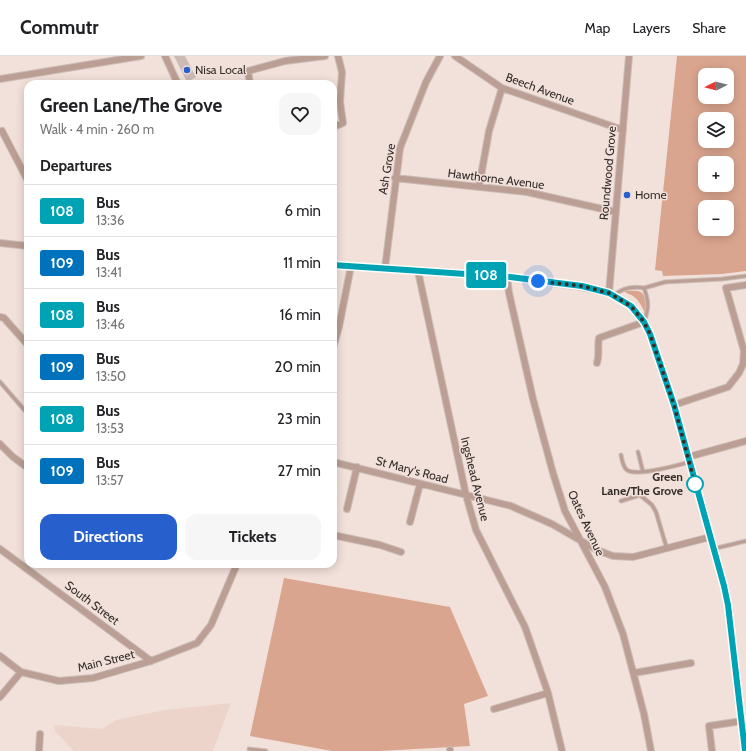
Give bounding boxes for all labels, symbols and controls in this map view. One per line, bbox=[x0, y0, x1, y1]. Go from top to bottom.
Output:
text: Commutr bbox=[20, 16, 98, 39]
text: Map bbox=[585, 19, 610, 37]
text: Layers bbox=[632, 19, 670, 37]
text: Share bbox=[692, 19, 726, 37]
place label: Nisa Local bbox=[195, 62, 246, 77]
marker: Nisa Local bbox=[182, 65, 192, 75]
north arrow bbox=[698, 68, 734, 104]
map controls bbox=[698, 68, 734, 236]
street label: Beech Avenue bbox=[504, 69, 577, 108]
button: heart bbox=[279, 93, 321, 135]
text: Green Lane/The Grove bbox=[40, 94, 222, 117]
button: layers bbox=[698, 112, 734, 148]
text: Walk · 4 min · 260 m bbox=[40, 121, 154, 137]
street label: Roundwood Grove bbox=[596, 125, 619, 221]
street label: Ash Grove bbox=[375, 142, 398, 196]
button: + bbox=[698, 156, 734, 192]
text: Departures bbox=[40, 157, 112, 175]
street label: Hawthorne Avenue bbox=[447, 165, 545, 192]
place label: Home bbox=[635, 187, 667, 202]
marker: Home bbox=[622, 190, 632, 200]
text: Bus bbox=[96, 194, 120, 212]
button: − bbox=[698, 200, 734, 236]
text: 108 bbox=[50, 202, 74, 220]
text: 6 min bbox=[284, 202, 321, 220]
text: 13:36 bbox=[96, 212, 124, 228]
text: Bus bbox=[96, 246, 120, 264]
text: 109 bbox=[51, 254, 73, 272]
text: 11 min bbox=[283, 254, 321, 272]
line badge: 108 bbox=[463, 262, 509, 288]
text: 13:41 bbox=[96, 264, 122, 280]
text: 108 bbox=[474, 266, 498, 284]
your location bbox=[528, 271, 548, 291]
text: Bus bbox=[96, 298, 120, 316]
text: 108 bbox=[50, 306, 74, 324]
text: 16 min bbox=[279, 306, 321, 324]
text: 13:46 bbox=[96, 316, 125, 332]
text: Bus bbox=[96, 350, 120, 368]
text: 109 bbox=[51, 358, 73, 376]
text: 20 min bbox=[275, 358, 321, 376]
text: 13:50 bbox=[96, 368, 126, 384]
text: Bus bbox=[96, 402, 120, 420]
text: 108 bbox=[50, 410, 74, 428]
text: 23 min bbox=[277, 410, 321, 428]
text: 13:53 bbox=[96, 420, 124, 436]
street label: Ingshead Avenue bbox=[458, 435, 493, 523]
street label: St Mary's Road bbox=[374, 453, 450, 486]
text: Bus bbox=[96, 454, 120, 472]
text: 109 bbox=[51, 462, 73, 480]
text: 27 min bbox=[278, 462, 321, 480]
place label: Green Lane/The Grove bbox=[601, 469, 683, 498]
text: 13:57 bbox=[96, 472, 124, 488]
marker: Green Lane/The Grove bbox=[686, 475, 704, 493]
street label: Oates Avenue bbox=[565, 488, 608, 558]
button: Directions bbox=[40, 514, 177, 560]
button: Tickets bbox=[185, 514, 321, 560]
street label: South Street bbox=[62, 577, 122, 628]
street label: Main Street bbox=[76, 646, 136, 675]

